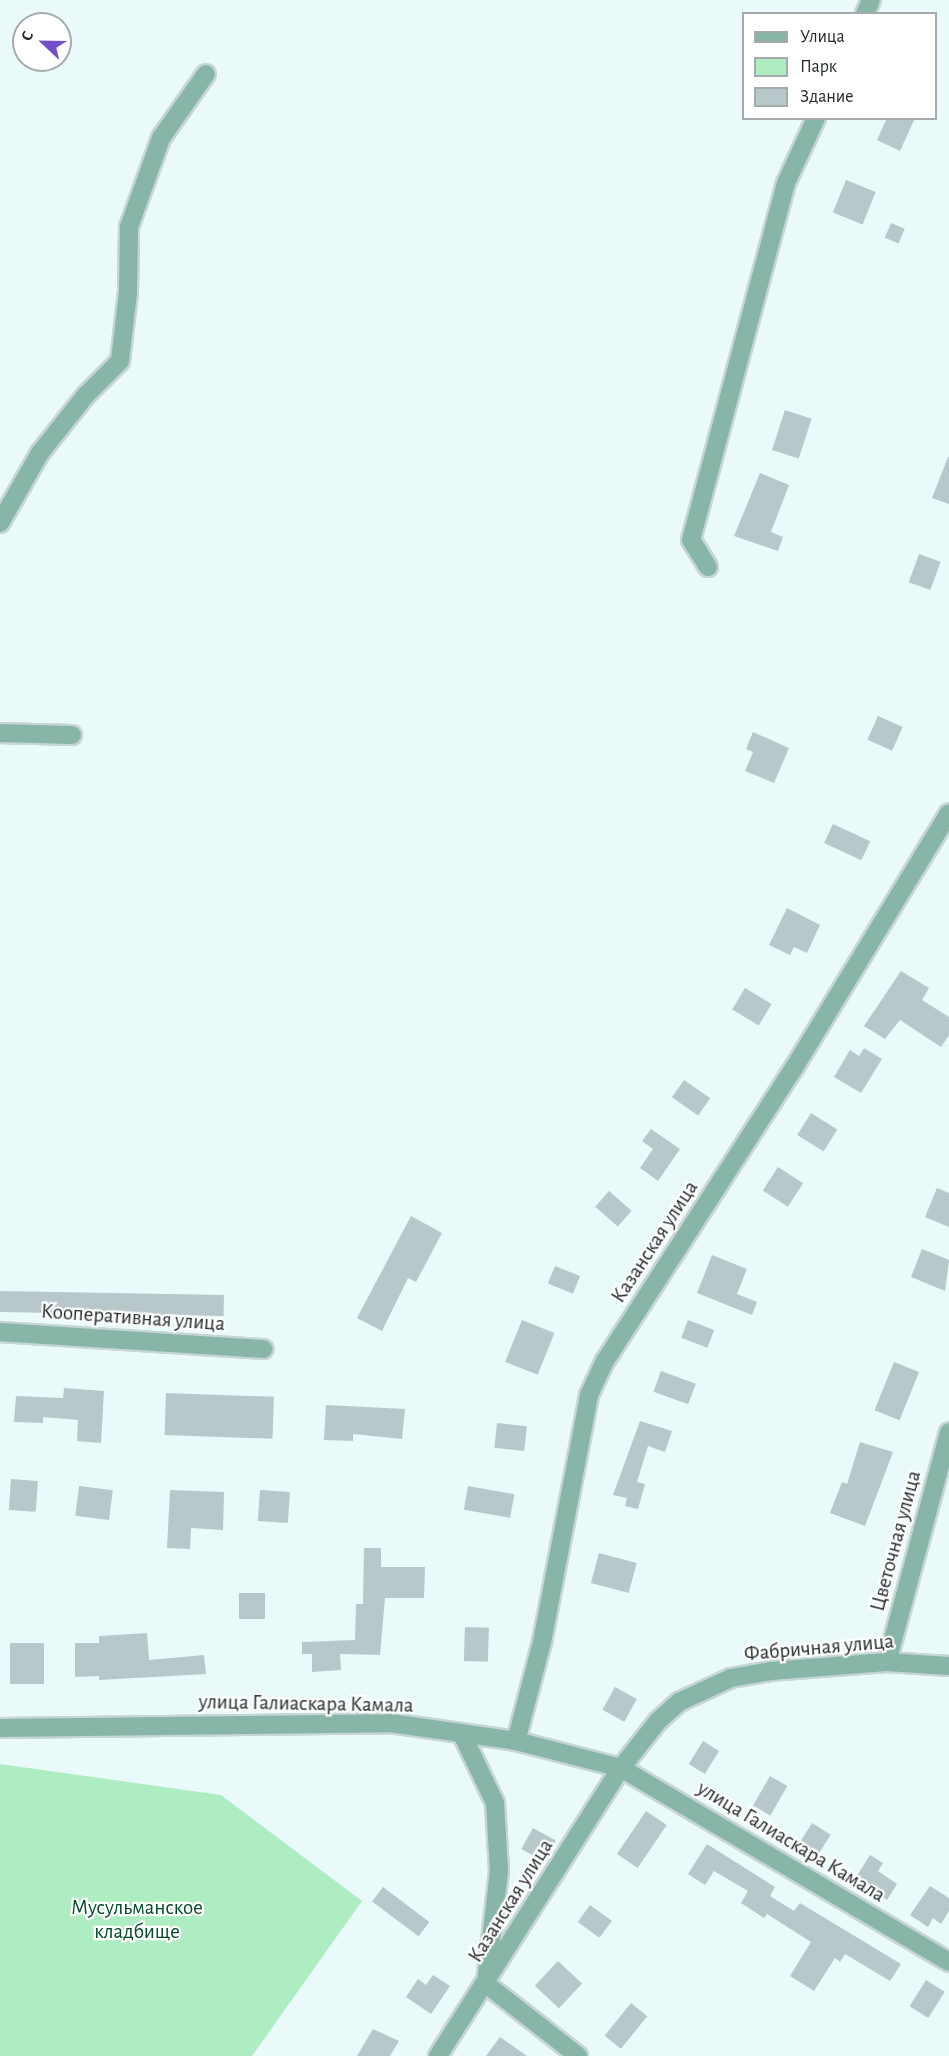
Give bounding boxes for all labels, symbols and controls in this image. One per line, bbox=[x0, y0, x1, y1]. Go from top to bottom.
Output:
north arrow bbox=[12, 12, 72, 72]
legend bbox=[742, 12, 937, 120]
text: Улица bbox=[800, 28, 845, 46]
text: С bbox=[18, 29, 36, 43]
text: Парк bbox=[800, 58, 837, 76]
text: Здание bbox=[800, 88, 854, 106]
street label: Казанская улица bbox=[606, 1176, 704, 1308]
street label: Кооперативная улица bbox=[40, 1299, 226, 1337]
street label: Цветочная улица bbox=[865, 1468, 927, 1614]
street label: Фабричная улица bbox=[743, 1629, 895, 1667]
street label: улица Галиаскара Камала bbox=[198, 1690, 414, 1718]
street label: улица Галиаскара Камала bbox=[692, 1776, 890, 1908]
street label: Казанская улица bbox=[463, 1835, 559, 1967]
park label: Мусульманское кладбище bbox=[71, 1895, 203, 1945]

